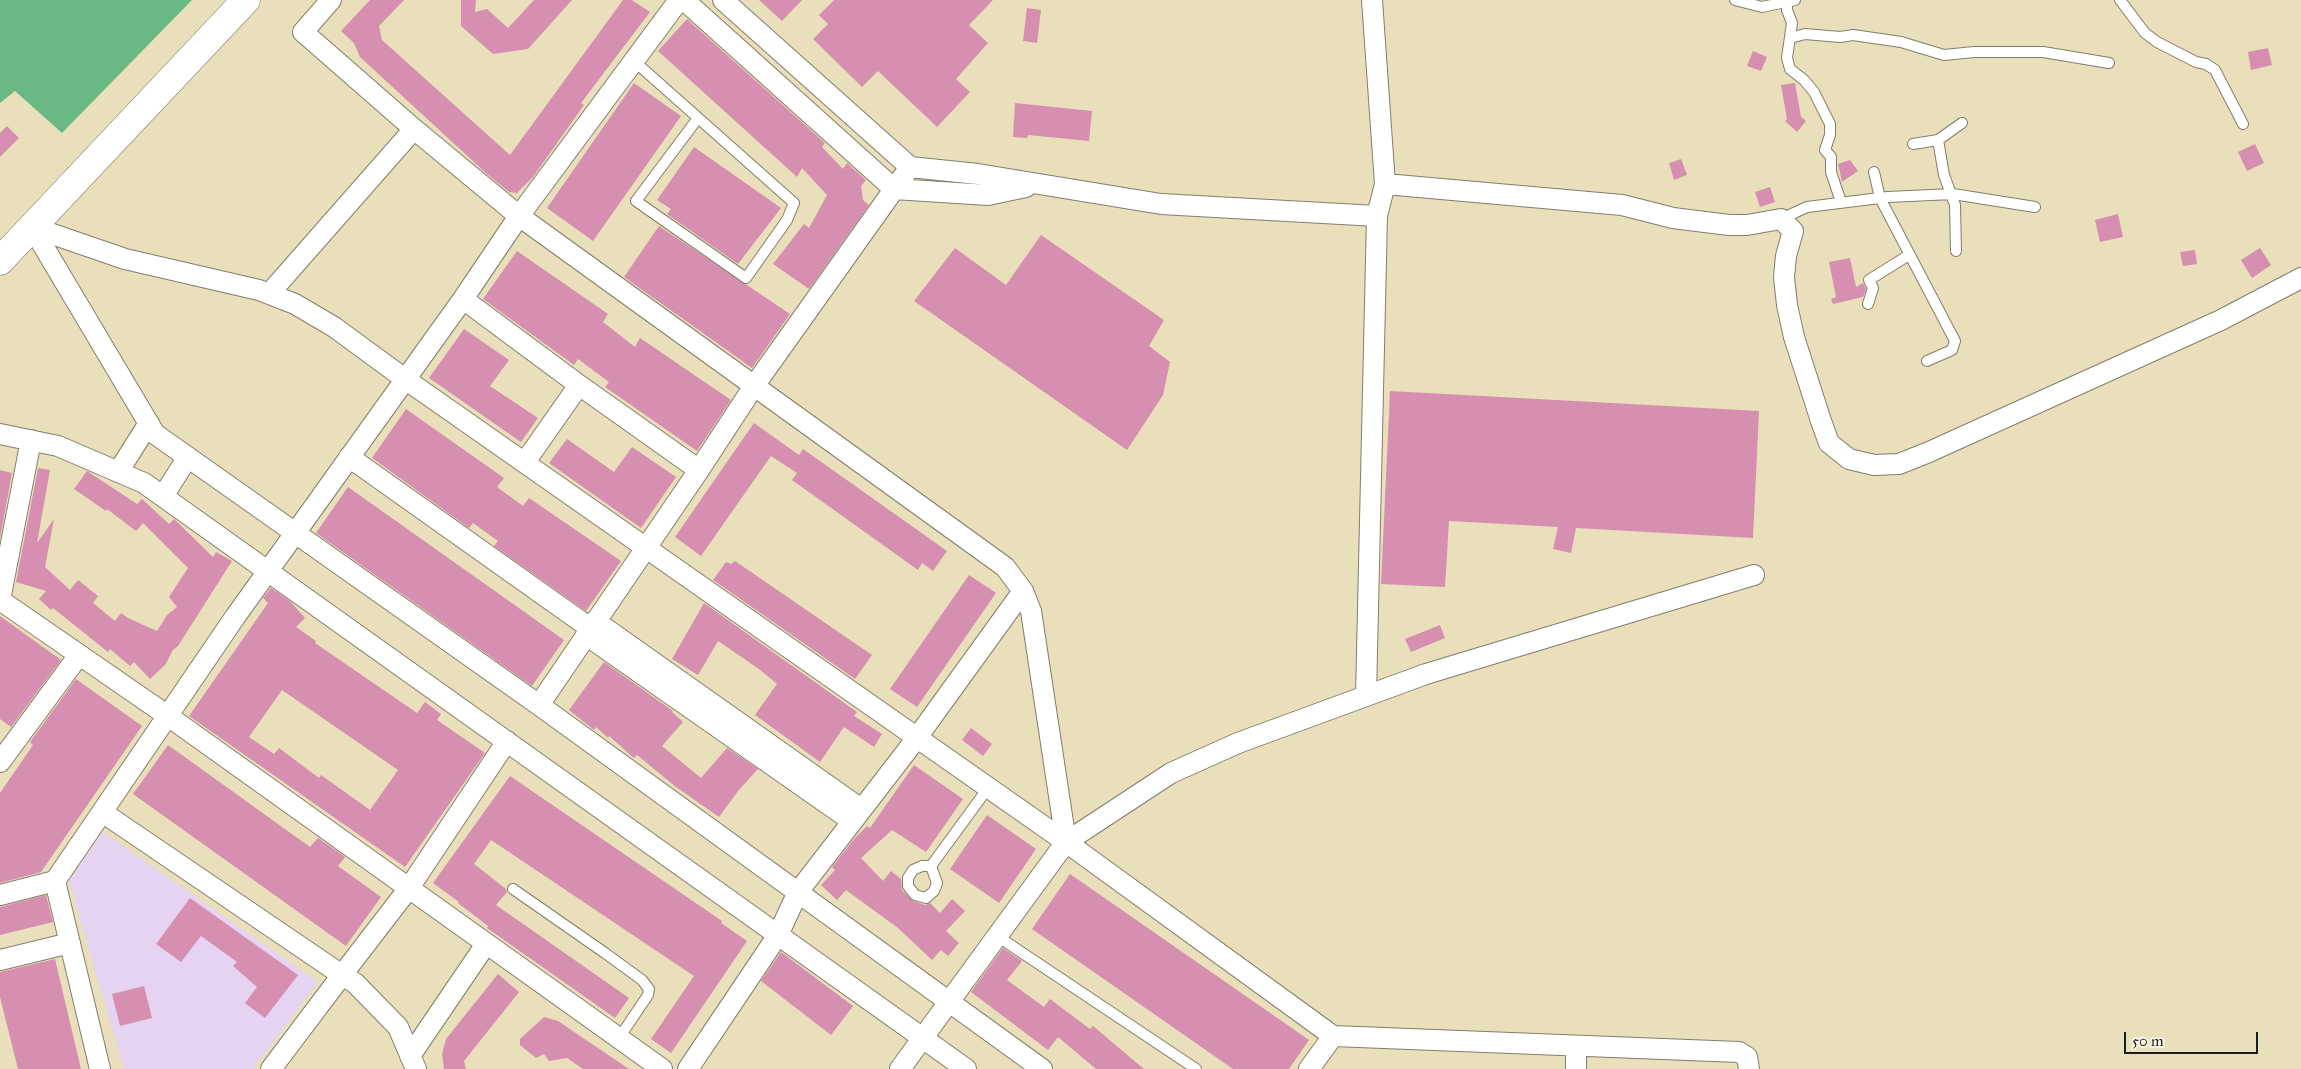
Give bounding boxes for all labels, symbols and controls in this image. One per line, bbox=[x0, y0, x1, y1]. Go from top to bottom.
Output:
scale bar bbox=[2126, 1022, 2260, 1054]
text: 50 m bbox=[2132, 1032, 2164, 1050]

